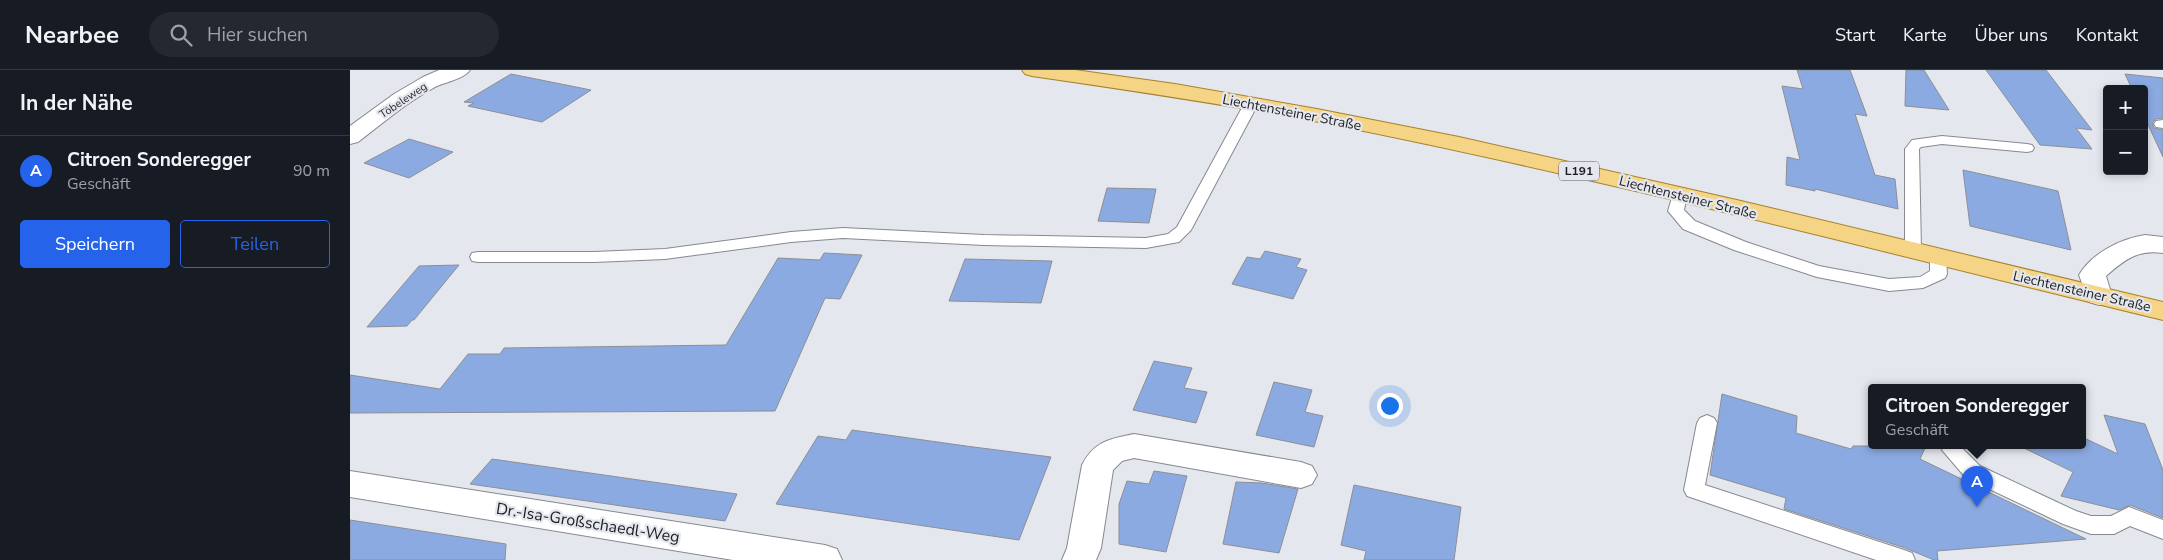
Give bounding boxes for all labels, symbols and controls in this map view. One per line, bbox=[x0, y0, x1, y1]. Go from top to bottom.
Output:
search box bbox=[149, 12, 499, 57]
text: Nearbee bbox=[25, 19, 119, 51]
icon: search bbox=[167, 21, 195, 49]
text: Hier suchen bbox=[207, 22, 308, 48]
text: Start bbox=[1835, 23, 1875, 47]
text: Karte bbox=[1903, 23, 1947, 47]
text: Über uns bbox=[1975, 23, 2048, 47]
text: Kontakt bbox=[2076, 23, 2138, 47]
street label: Töbeleweg bbox=[376, 79, 430, 122]
map controls bbox=[2103, 85, 2148, 175]
button: + bbox=[2103, 85, 2148, 130]
text: In der Nähe bbox=[20, 89, 133, 117]
street label: Liechtensteiner Straße bbox=[1221, 90, 1363, 135]
button: − bbox=[2103, 130, 2148, 175]
text: Citroen Sonderegger bbox=[67, 147, 251, 173]
text: A bbox=[30, 160, 42, 182]
text: 90 m bbox=[293, 160, 330, 182]
road number: L191 bbox=[1559, 162, 1599, 180]
street label: Liechtensteiner Straße bbox=[1617, 171, 1759, 224]
text: Geschäft bbox=[67, 173, 130, 195]
button: Speichern bbox=[20, 220, 170, 268]
button: Teilen bbox=[180, 220, 330, 268]
street label: Liechtensteiner Straße bbox=[2011, 266, 2153, 317]
popup bbox=[1868, 384, 2086, 449]
your location bbox=[1377, 393, 1403, 419]
text: Citroen Sonderegger bbox=[1885, 393, 2069, 419]
text: Geschäft bbox=[1885, 419, 1948, 441]
pin: A bbox=[1961, 466, 1993, 507]
street label: Dr.-Isa-Großschaedl-Weg bbox=[494, 498, 681, 548]

